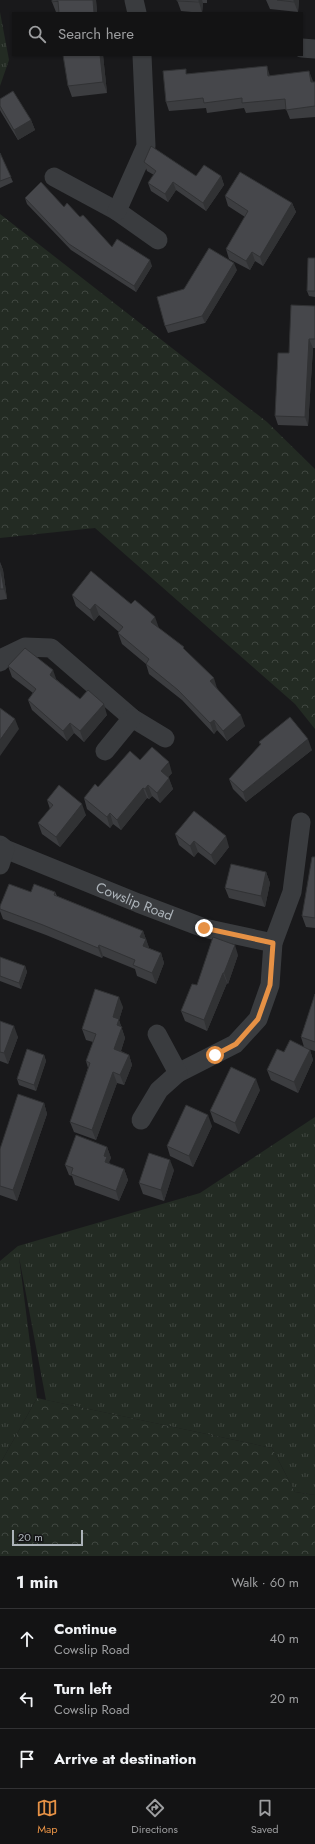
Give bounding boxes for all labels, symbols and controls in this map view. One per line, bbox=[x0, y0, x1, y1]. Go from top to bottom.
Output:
search box bbox=[12, 12, 303, 56]
icon: search bbox=[26, 23, 48, 45]
text: Search here bbox=[58, 23, 134, 45]
street label: Cowslip Road bbox=[93, 877, 176, 925]
route end bbox=[195, 919, 213, 937]
route start bbox=[206, 1046, 224, 1064]
scale bar bbox=[12, 1528, 83, 1547]
text: 20 m bbox=[18, 1529, 43, 1545]
text: 1 min bbox=[16, 1570, 58, 1594]
text: Walk · 60 m bbox=[231, 1573, 299, 1592]
text: Continue bbox=[54, 1618, 117, 1640]
icon: ahead bbox=[16, 1628, 38, 1650]
text: 40 m bbox=[270, 1629, 299, 1648]
text: Cowslip Road bbox=[54, 1640, 130, 1659]
text: Turn left bbox=[54, 1678, 112, 1700]
icon: left bbox=[16, 1688, 38, 1710]
text: 20 m bbox=[270, 1689, 299, 1708]
text: Cowslip Road bbox=[54, 1700, 130, 1719]
icon: arrive bbox=[16, 1748, 38, 1770]
text: Arrive at destination bbox=[54, 1748, 196, 1770]
tab: Map bbox=[36, 1797, 58, 1837]
tab: Directions bbox=[131, 1797, 178, 1837]
tab: Saved bbox=[251, 1797, 279, 1837]

